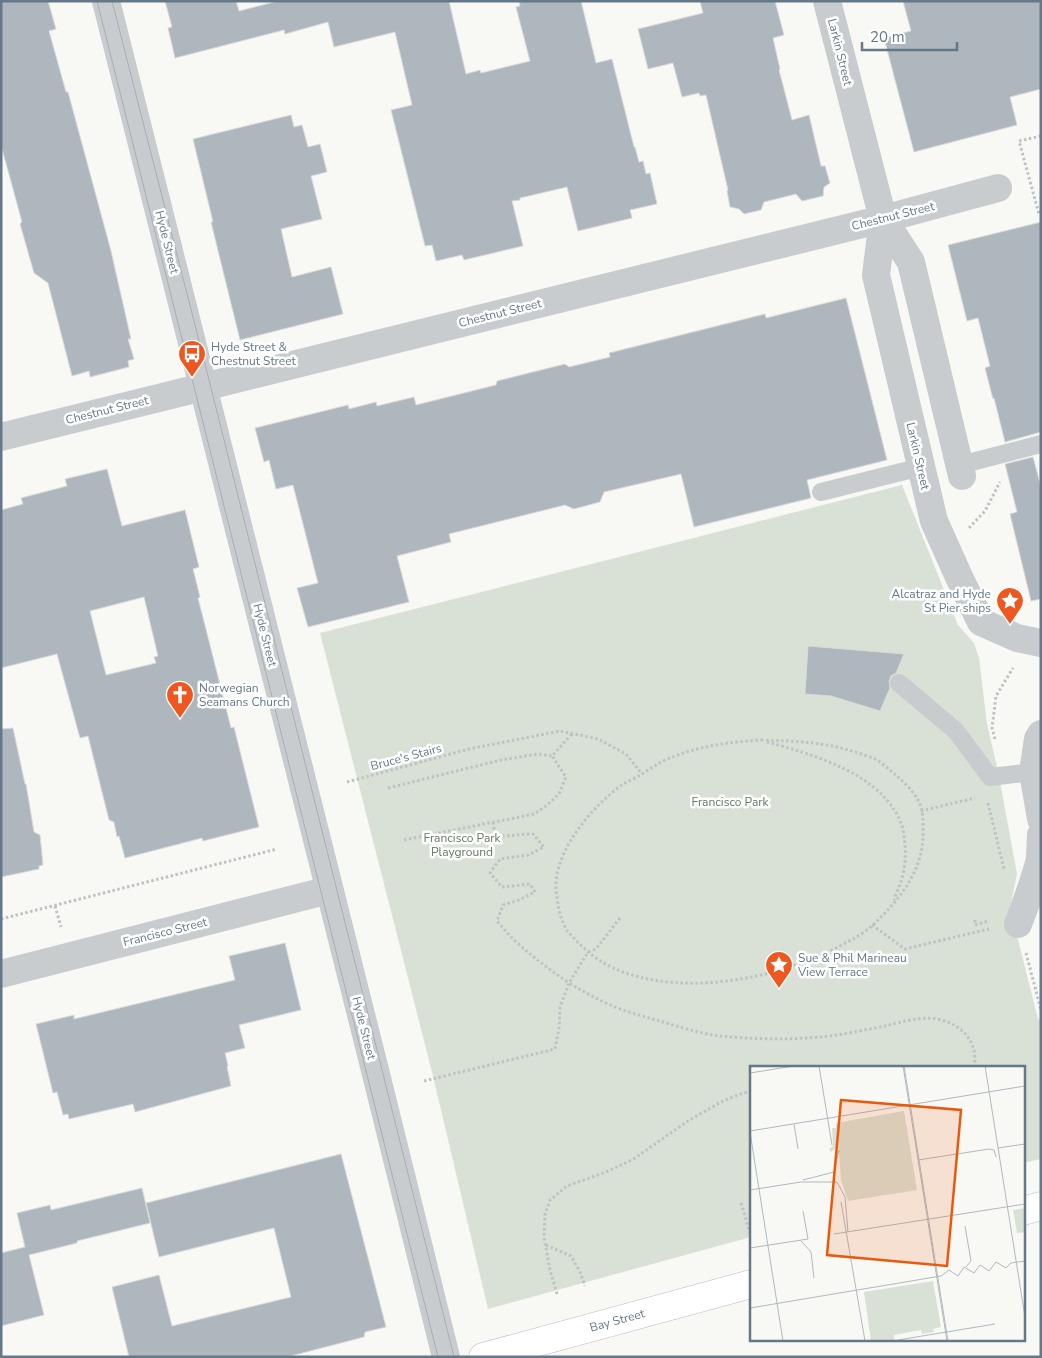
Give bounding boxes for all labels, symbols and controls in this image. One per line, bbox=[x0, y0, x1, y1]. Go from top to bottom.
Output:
street label: Larkin Street bbox=[824, 17, 856, 88]
scale bar bbox=[862, 20, 957, 52]
text: 20 m bbox=[870, 27, 905, 47]
street label: Chestnut Street bbox=[850, 198, 937, 234]
street label: Hyde Street bbox=[151, 209, 183, 276]
street label: Chestnut Street bbox=[457, 295, 544, 331]
bus stop icon: Hyde Street & Chestnut Street bbox=[177, 339, 207, 378]
place label: Hyde Street & Chestnut Street bbox=[211, 339, 297, 369]
street label: Chestnut Street bbox=[64, 392, 151, 428]
street label: Larkin Street bbox=[902, 421, 934, 492]
place label: Alcatraz and Hyde St Pier ships bbox=[892, 586, 991, 616]
place icon: Alcatraz and Hyde St Pier ships bbox=[995, 586, 1025, 625]
street label: Hyde Street bbox=[249, 602, 281, 669]
church icon: Norwegian Seamans Church bbox=[165, 680, 195, 719]
place label: Norwegian Seamans Church bbox=[199, 680, 290, 710]
street label: Bruce's Stairs bbox=[369, 740, 444, 774]
park label: Francisco Park bbox=[691, 794, 770, 810]
park label: Francisco Park Playground bbox=[423, 830, 502, 860]
street label: Francisco Street bbox=[121, 914, 209, 950]
place icon: Sue & Phil Marineau View Terrace bbox=[764, 950, 794, 989]
place label: Sue & Phil Marineau View Terrace bbox=[797, 950, 907, 980]
street label: Hyde Street bbox=[348, 995, 380, 1062]
inset map bbox=[750, 1066, 1024, 1340]
street label: Bay Street bbox=[588, 1305, 647, 1336]

